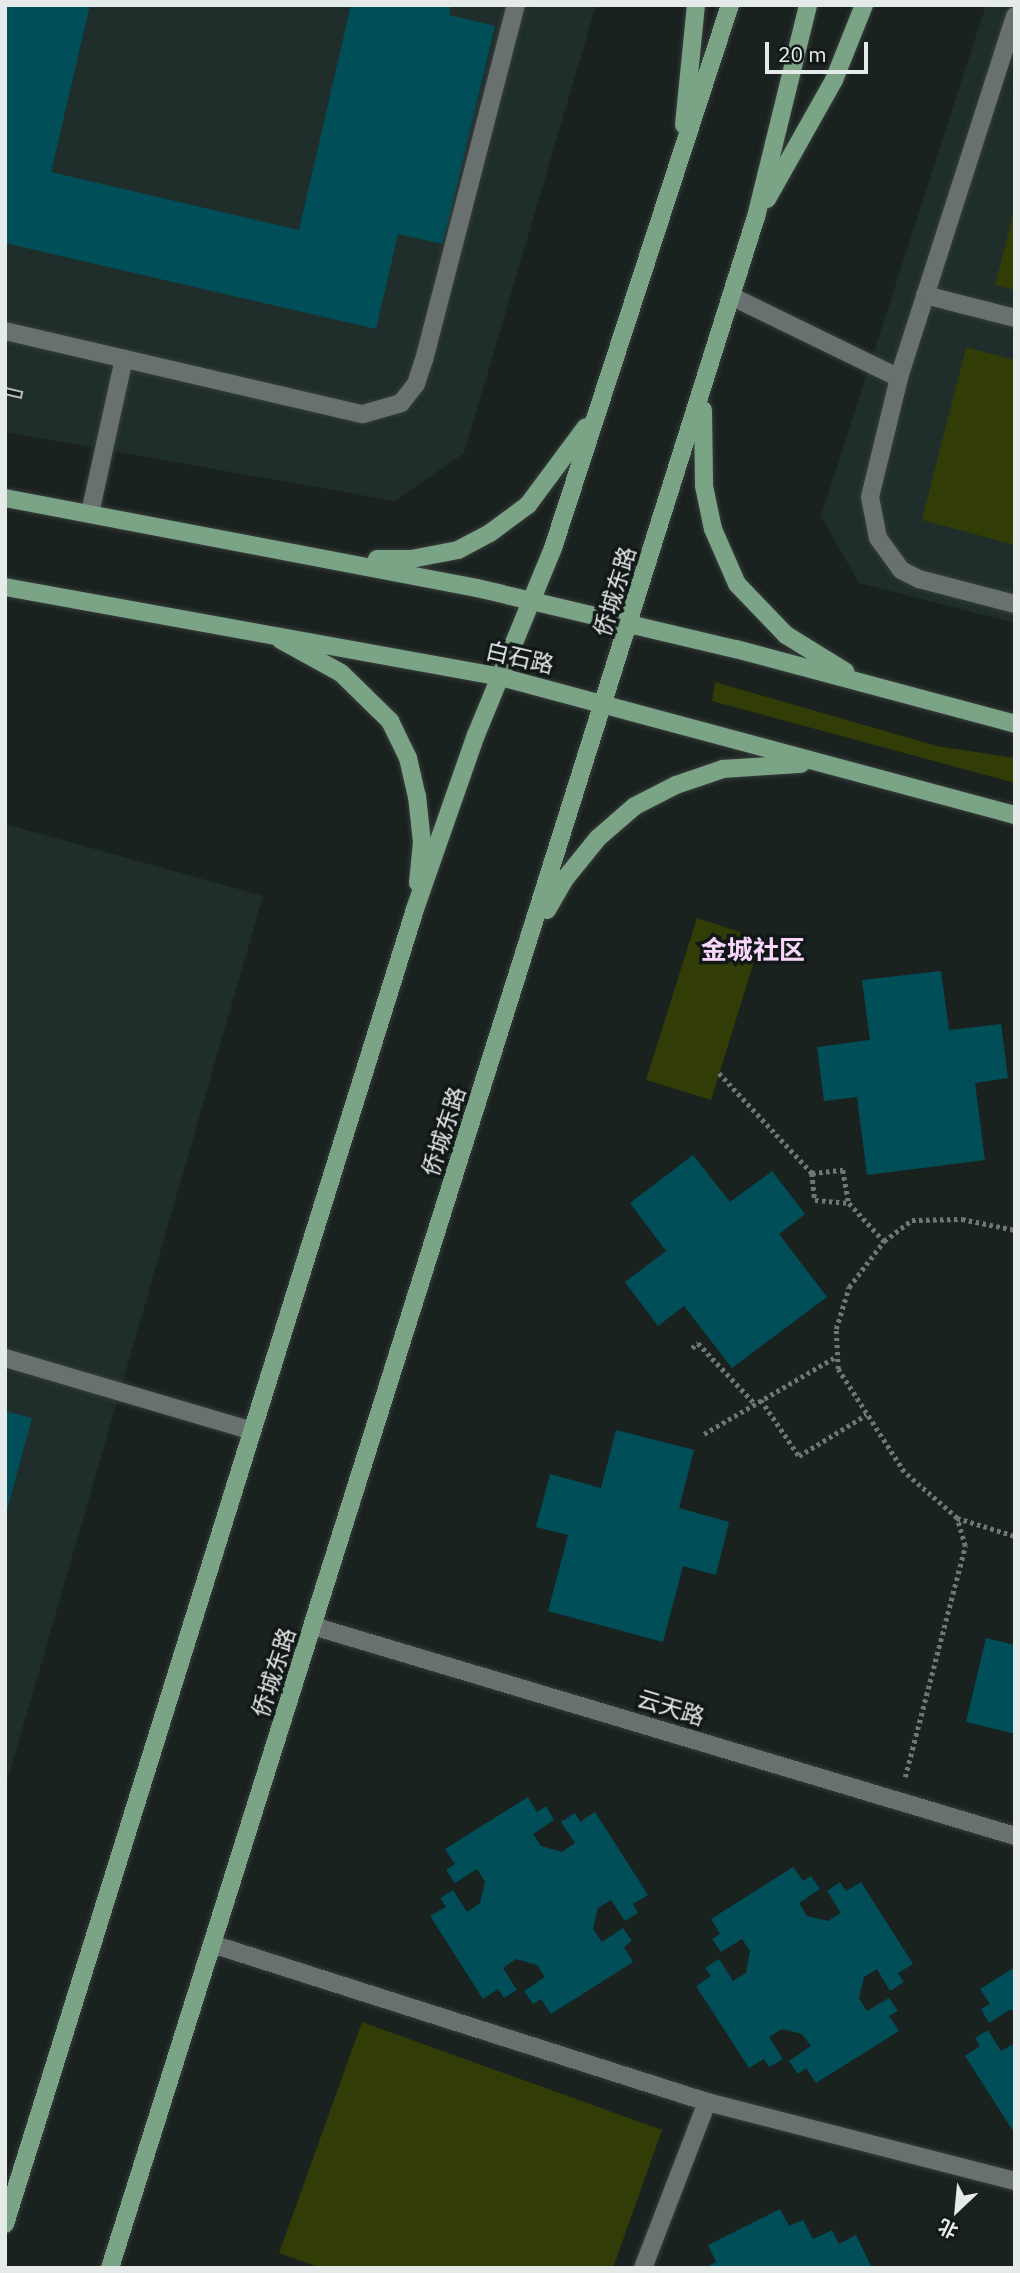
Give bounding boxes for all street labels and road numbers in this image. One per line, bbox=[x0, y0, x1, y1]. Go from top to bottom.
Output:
street label: 侨城东路 bbox=[587, 543, 641, 639]
street label: 白石路 bbox=[483, 636, 557, 678]
street label: 侨城东路 bbox=[416, 1083, 470, 1179]
street label: 侨城东路 bbox=[246, 1624, 300, 1720]
street label: 云天路 bbox=[634, 1684, 708, 1730]

